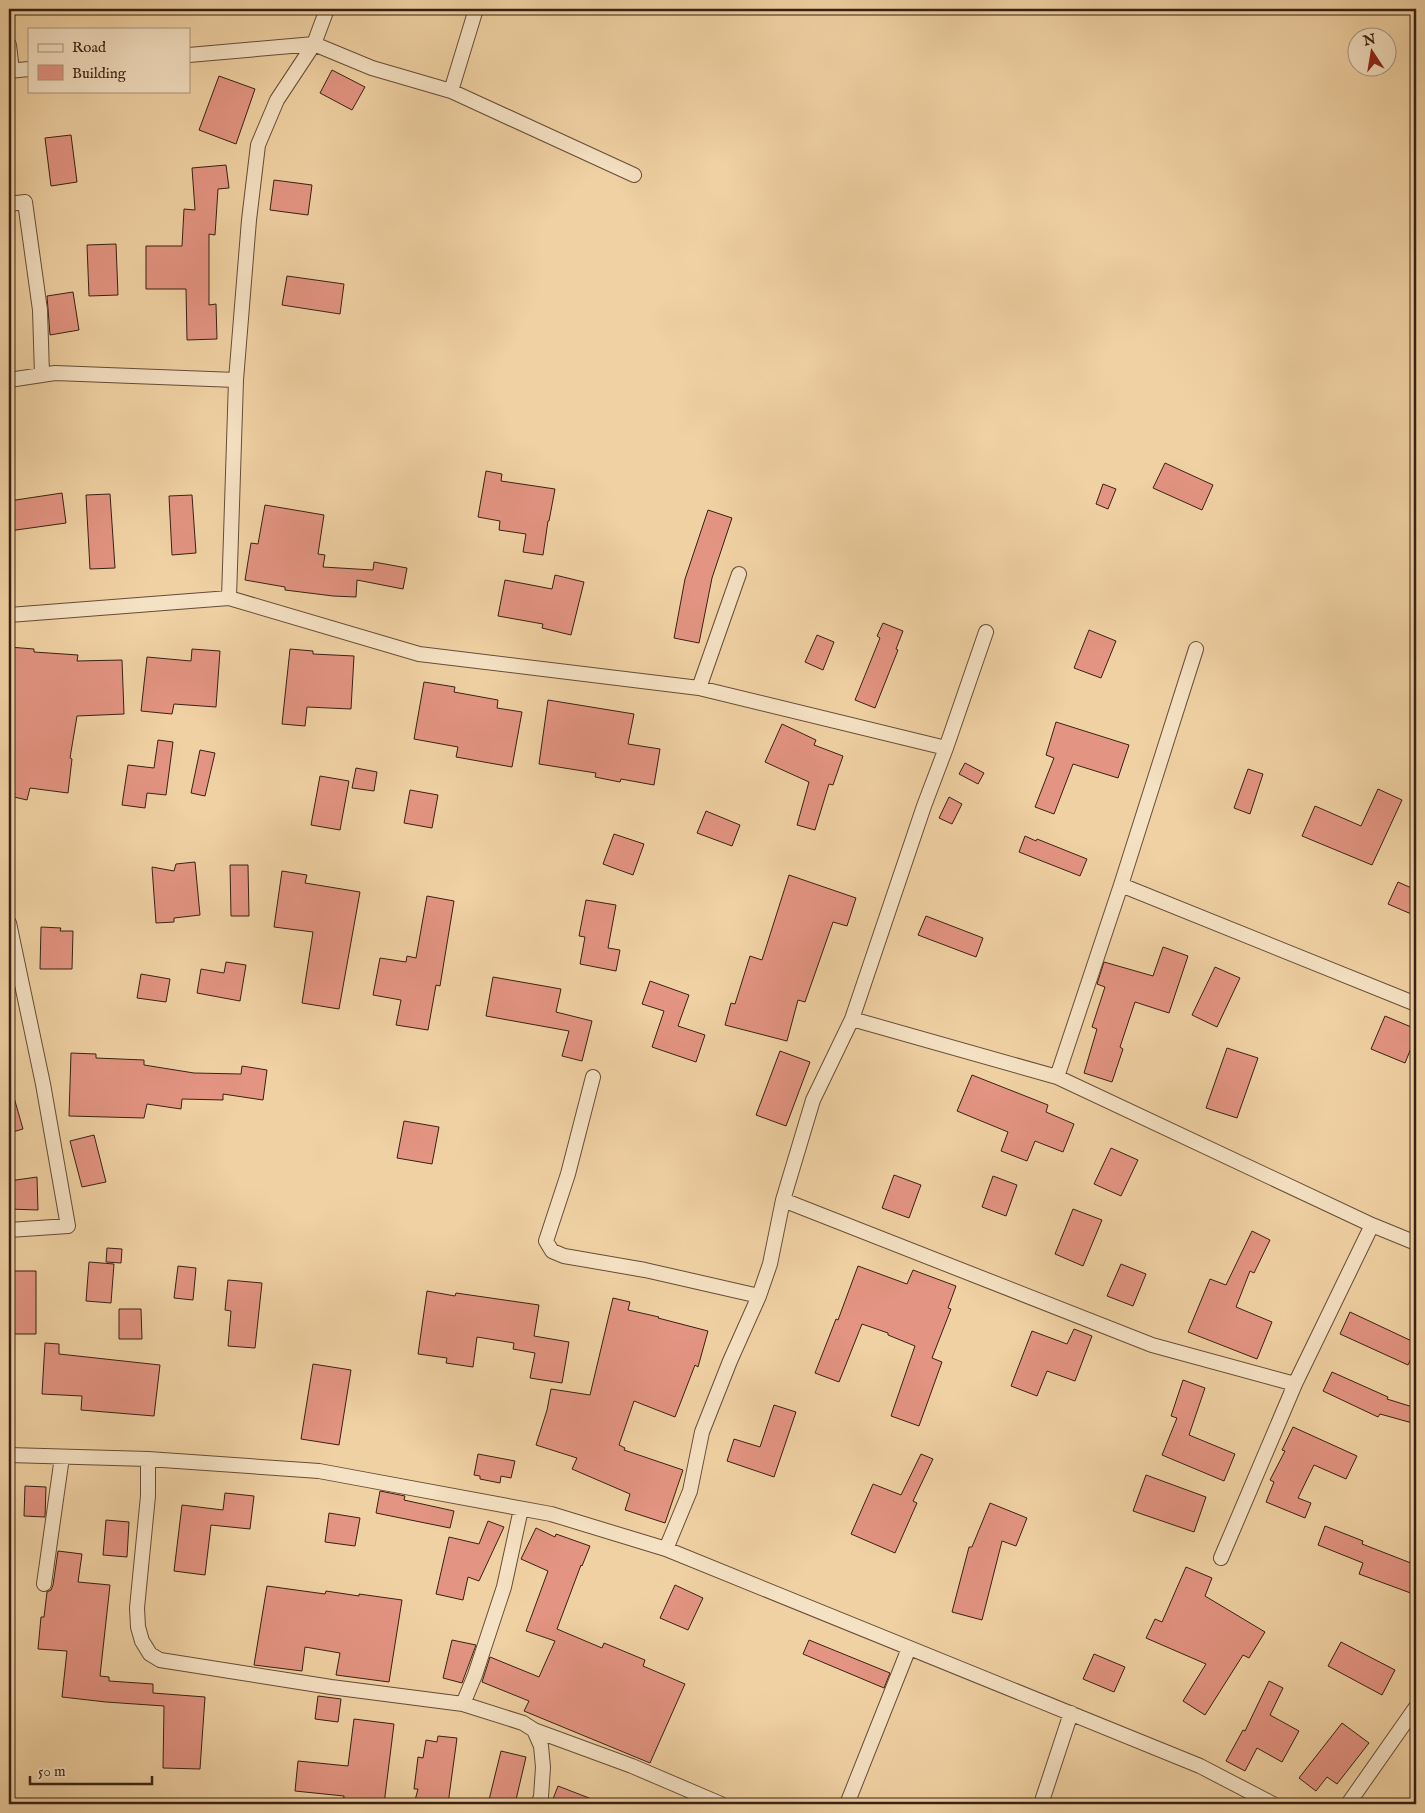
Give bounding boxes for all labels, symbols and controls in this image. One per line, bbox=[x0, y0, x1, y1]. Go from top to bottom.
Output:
legend bbox=[28, 28, 190, 92]
north arrow bbox=[1348, 28, 1398, 78]
text: N bbox=[1361, 30, 1377, 51]
text: Road bbox=[72, 38, 107, 57]
text: Building bbox=[72, 64, 127, 83]
scale bar bbox=[30, 1753, 152, 1785]
text: 50 m bbox=[38, 1762, 66, 1781]

